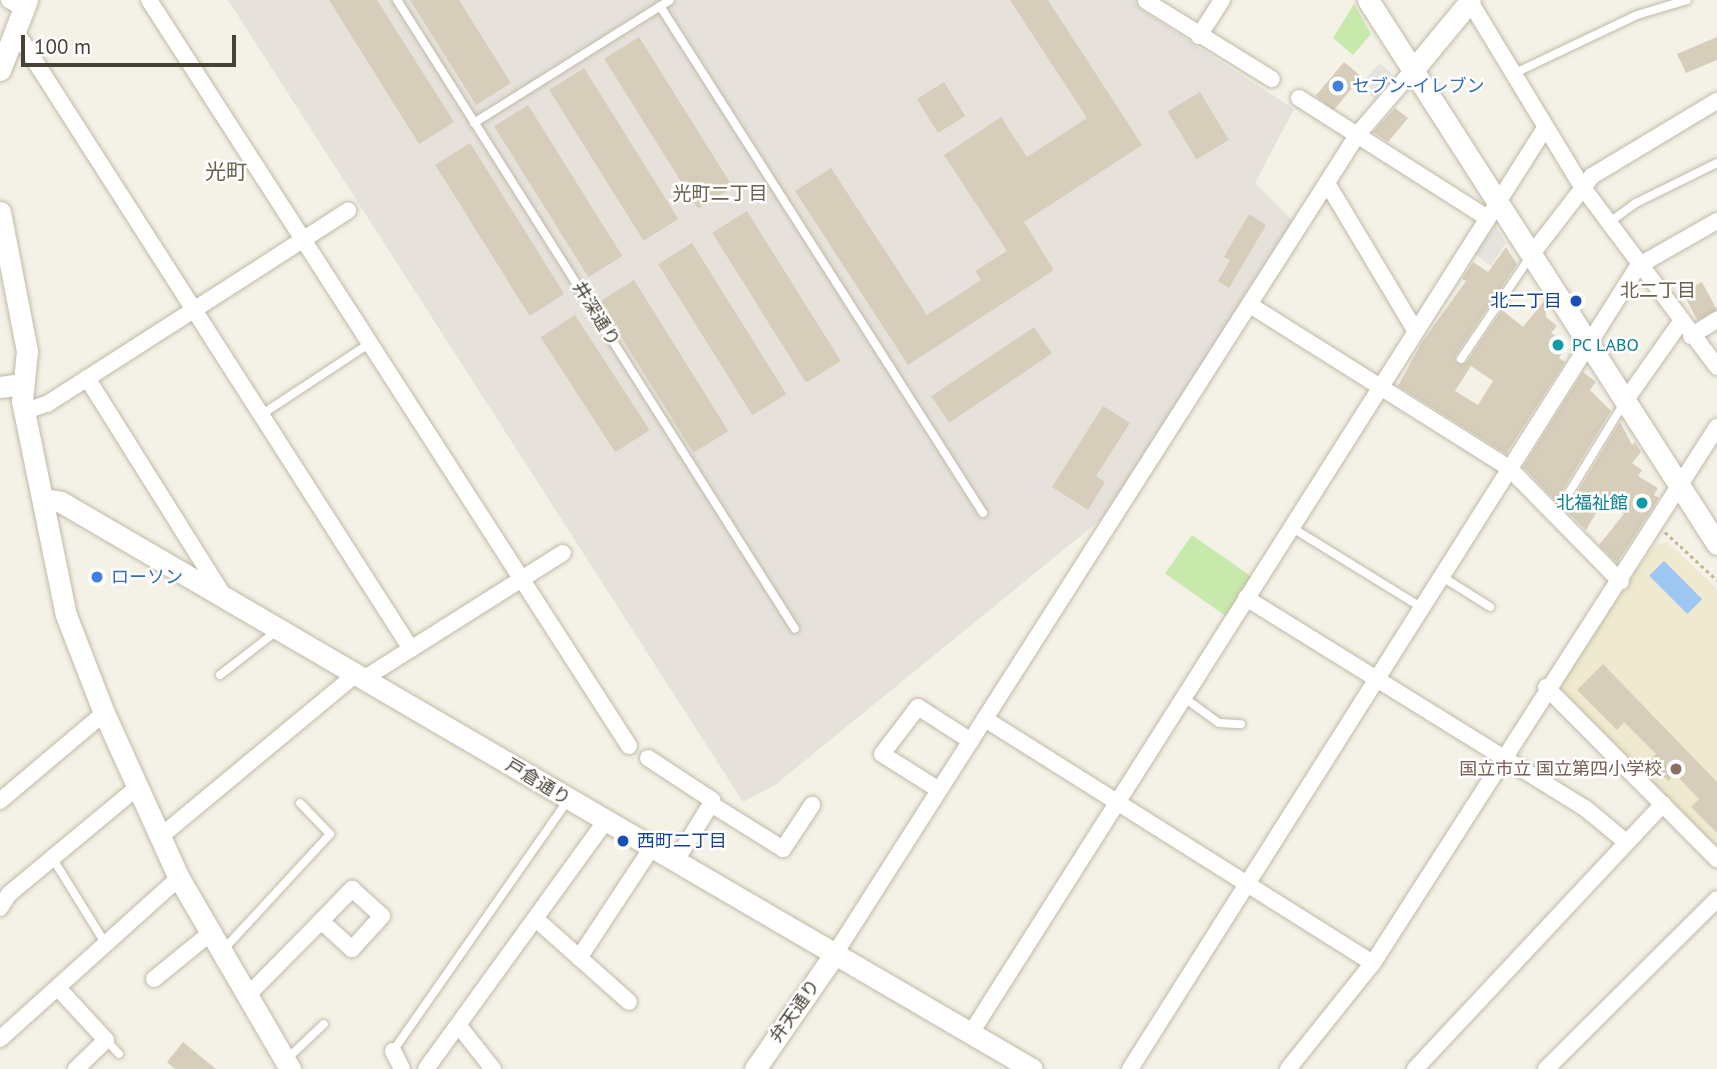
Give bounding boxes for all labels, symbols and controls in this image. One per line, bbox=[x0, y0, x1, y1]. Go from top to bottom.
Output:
scale bar bbox=[24, 21, 240, 65]
text: 100 m bbox=[34, 33, 91, 60]
place label: セブン-イレブン bbox=[1352, 75, 1484, 97]
marker: セブン-イレブン bbox=[1330, 78, 1346, 94]
district label: 光町 bbox=[205, 159, 247, 185]
district label: 光町二丁目 bbox=[673, 183, 767, 205]
street label: 井深通り bbox=[568, 278, 624, 350]
district label: 北二丁目 bbox=[1620, 280, 1696, 302]
place label: 北二丁目 bbox=[1490, 290, 1562, 312]
marker: 北二丁目 bbox=[1568, 293, 1584, 309]
place label: PC LABO bbox=[1572, 334, 1640, 356]
marker: PC LABO bbox=[1550, 337, 1566, 353]
place label: 北福祉館 bbox=[1556, 492, 1628, 514]
marker: 北福祉館 bbox=[1634, 495, 1650, 511]
place label: ローソン bbox=[111, 566, 183, 588]
marker: ローソン bbox=[89, 569, 105, 585]
street label: 戸倉通り bbox=[502, 754, 574, 810]
place label: 国立市立 国立第四小学校 bbox=[1459, 758, 1662, 780]
marker: 国立市立 国立第四小学校 bbox=[1668, 761, 1684, 777]
place label: 西町二丁目 bbox=[637, 830, 727, 852]
marker: 西町二丁目 bbox=[615, 833, 631, 849]
street label: 弁天通り bbox=[766, 975, 824, 1047]

